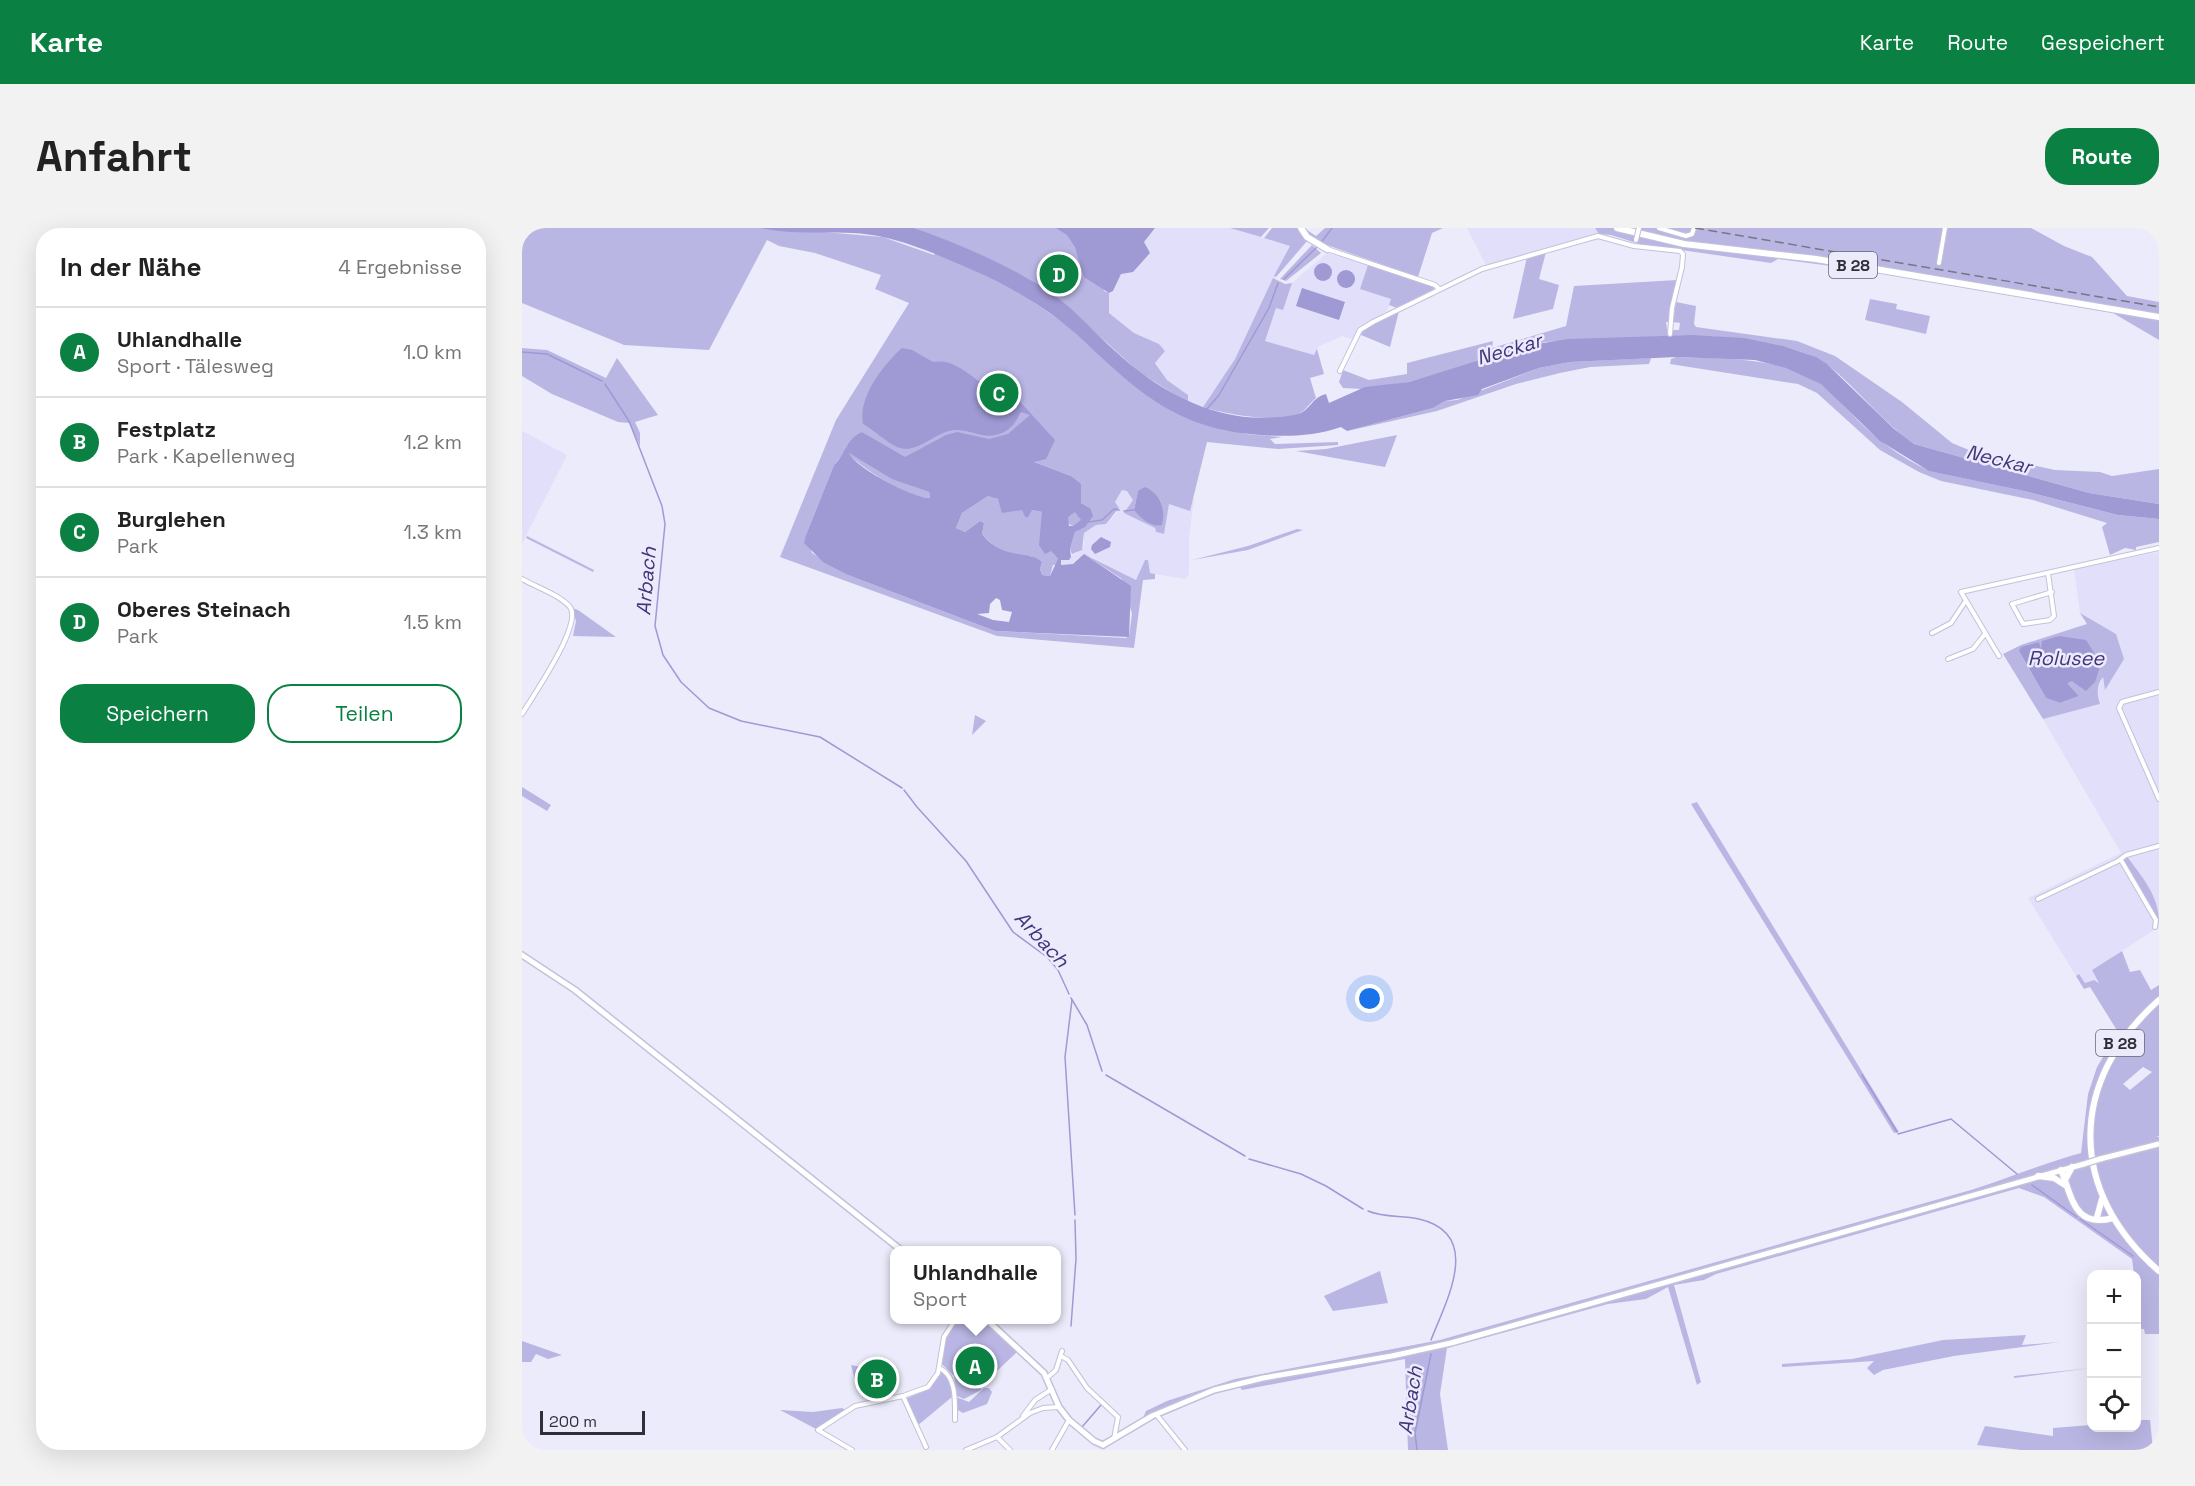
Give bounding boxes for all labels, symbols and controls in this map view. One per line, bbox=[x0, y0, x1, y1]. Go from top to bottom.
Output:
text: Karte bbox=[30, 24, 103, 60]
text: Karte bbox=[1860, 29, 1914, 56]
text: Route bbox=[1947, 29, 2008, 56]
text: Gespeichert bbox=[2041, 29, 2165, 56]
button: Route bbox=[2045, 128, 2159, 185]
text: Anfahrt bbox=[36, 130, 192, 183]
text: In der Nähe bbox=[60, 250, 201, 284]
pin: D bbox=[1040, 252, 1078, 296]
road number: B 28 bbox=[1829, 252, 1877, 278]
text: 4 Ergebnisse bbox=[338, 254, 462, 280]
text: Uhlandhalle bbox=[117, 325, 242, 353]
water label: Neckar bbox=[1473, 327, 1547, 371]
text: A bbox=[73, 339, 86, 365]
text: 1.0 km bbox=[403, 339, 462, 365]
text: Sport · Tälesweg bbox=[117, 353, 274, 379]
pin: C bbox=[980, 370, 1018, 416]
text: Festplatz bbox=[117, 415, 216, 443]
text: B bbox=[73, 429, 86, 455]
text: 1.2 km bbox=[403, 429, 462, 455]
water label: Neckar bbox=[1964, 438, 2037, 480]
text: Park · Kapellenweg bbox=[117, 443, 295, 469]
text: Burglehen bbox=[117, 505, 226, 533]
text: C bbox=[73, 519, 86, 545]
text: 1.3 km bbox=[403, 519, 462, 545]
text: Park bbox=[117, 533, 159, 559]
water label: Arbach bbox=[630, 545, 662, 616]
text: Oberes Steinach bbox=[117, 595, 291, 623]
text: D bbox=[73, 609, 86, 635]
text: 1.5 km bbox=[404, 609, 462, 635]
text: Park bbox=[117, 623, 159, 649]
water label: Rolusee bbox=[2028, 645, 2105, 671]
button: Speichern bbox=[60, 684, 255, 743]
button: Teilen bbox=[267, 684, 462, 743]
water label: Arbach bbox=[1009, 905, 1075, 973]
your location bbox=[1355, 984, 1384, 1013]
road number: B 28 bbox=[2096, 1030, 2144, 1056]
popup bbox=[890, 1246, 1061, 1324]
text: Uhlandhalle bbox=[913, 1258, 1038, 1286]
map controls bbox=[2087, 1270, 2141, 1432]
button: + bbox=[2087, 1270, 2141, 1324]
text: Sport bbox=[913, 1286, 967, 1312]
button: − bbox=[2087, 1324, 2141, 1378]
pin: A bbox=[956, 1344, 994, 1388]
pin: B bbox=[858, 1356, 896, 1402]
water label: Arbach bbox=[1392, 1363, 1428, 1436]
button: locate bbox=[2087, 1378, 2141, 1432]
scale bar bbox=[540, 1408, 645, 1436]
text: 200 m bbox=[549, 1411, 597, 1432]

